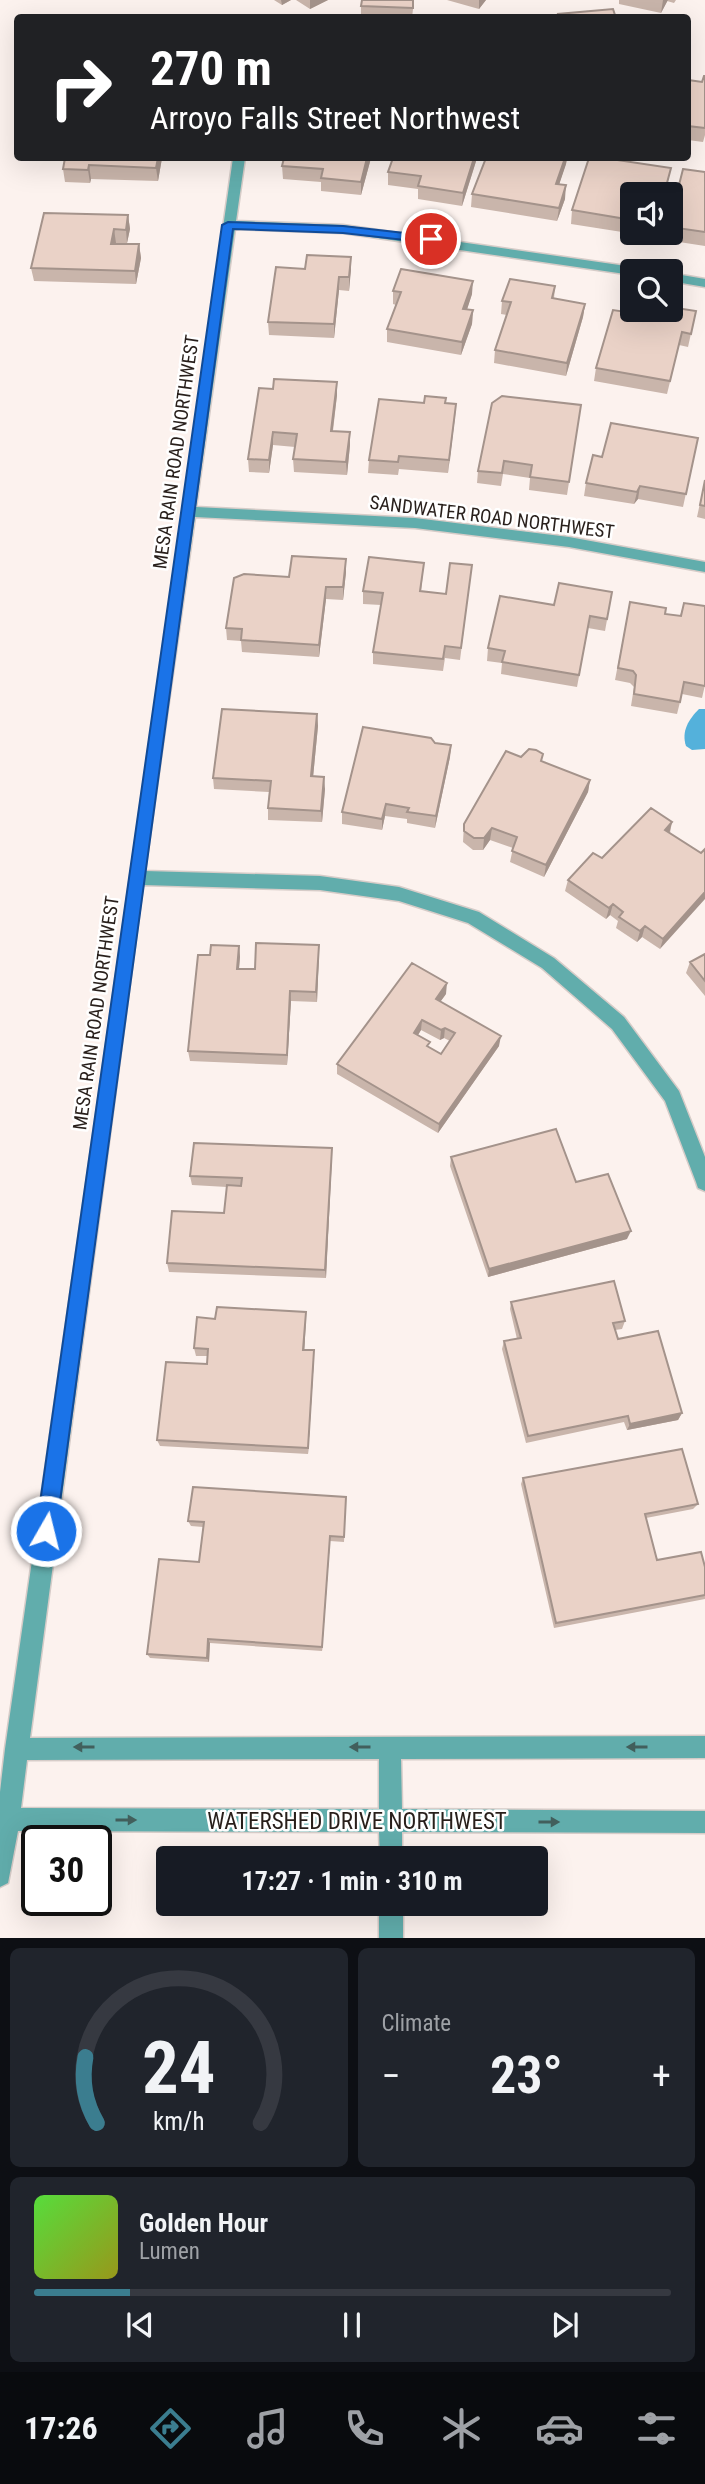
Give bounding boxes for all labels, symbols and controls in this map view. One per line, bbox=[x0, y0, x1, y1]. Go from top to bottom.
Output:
text: 270 m bbox=[150, 40, 272, 97]
icon: right bbox=[35, 42, 126, 133]
text: Arroyo Falls Street Northwest bbox=[150, 99, 520, 137]
map controls bbox=[620, 182, 683, 322]
button: sound bbox=[620, 182, 683, 245]
pin bbox=[401, 209, 461, 269]
icon: arrive bbox=[412, 220, 450, 258]
button: search bbox=[620, 259, 683, 322]
street label: MESA RAIN ROAD NORTHWEST bbox=[148, 333, 204, 571]
street label: SANDWATER ROAD NORTHWEST bbox=[368, 491, 616, 543]
street label: MESA RAIN ROAD NORTHWEST bbox=[68, 894, 124, 1132]
position arrow bbox=[9, 1494, 83, 1568]
one-way arrow bbox=[73, 1741, 95, 1753]
one-way arrow bbox=[349, 1741, 371, 1753]
one-way arrow bbox=[626, 1741, 648, 1753]
street label: WATERSHED DRIVE NORTHWEST bbox=[207, 1808, 507, 1835]
one-way arrow bbox=[115, 1814, 137, 1826]
one-way arrow bbox=[538, 1816, 560, 1828]
speed limit sign: 30 bbox=[21, 1825, 112, 1916]
text: 17:27 · 1 min · 310 m bbox=[242, 1866, 462, 1896]
text: Climate bbox=[382, 2010, 451, 2037]
text: 24 bbox=[142, 2026, 216, 2112]
text: 23° bbox=[490, 2045, 563, 2106]
text: − bbox=[382, 2054, 401, 2098]
text: + bbox=[652, 2054, 671, 2098]
text: km/h bbox=[153, 2107, 204, 2136]
text: Golden Hour bbox=[139, 2208, 268, 2238]
text: Lumen bbox=[139, 2238, 200, 2265]
icon: previous bbox=[121, 2306, 159, 2344]
icon: pause bbox=[333, 2306, 371, 2344]
icon: next bbox=[546, 2306, 584, 2344]
icon: directions bbox=[146, 2404, 195, 2453]
icon: music bbox=[243, 2404, 292, 2453]
icon: phone bbox=[340, 2404, 389, 2453]
icon: climate bbox=[437, 2404, 486, 2453]
icon: car bbox=[535, 2404, 584, 2453]
icon: filters bbox=[632, 2404, 681, 2453]
text: 17:26 bbox=[24, 2409, 98, 2447]

